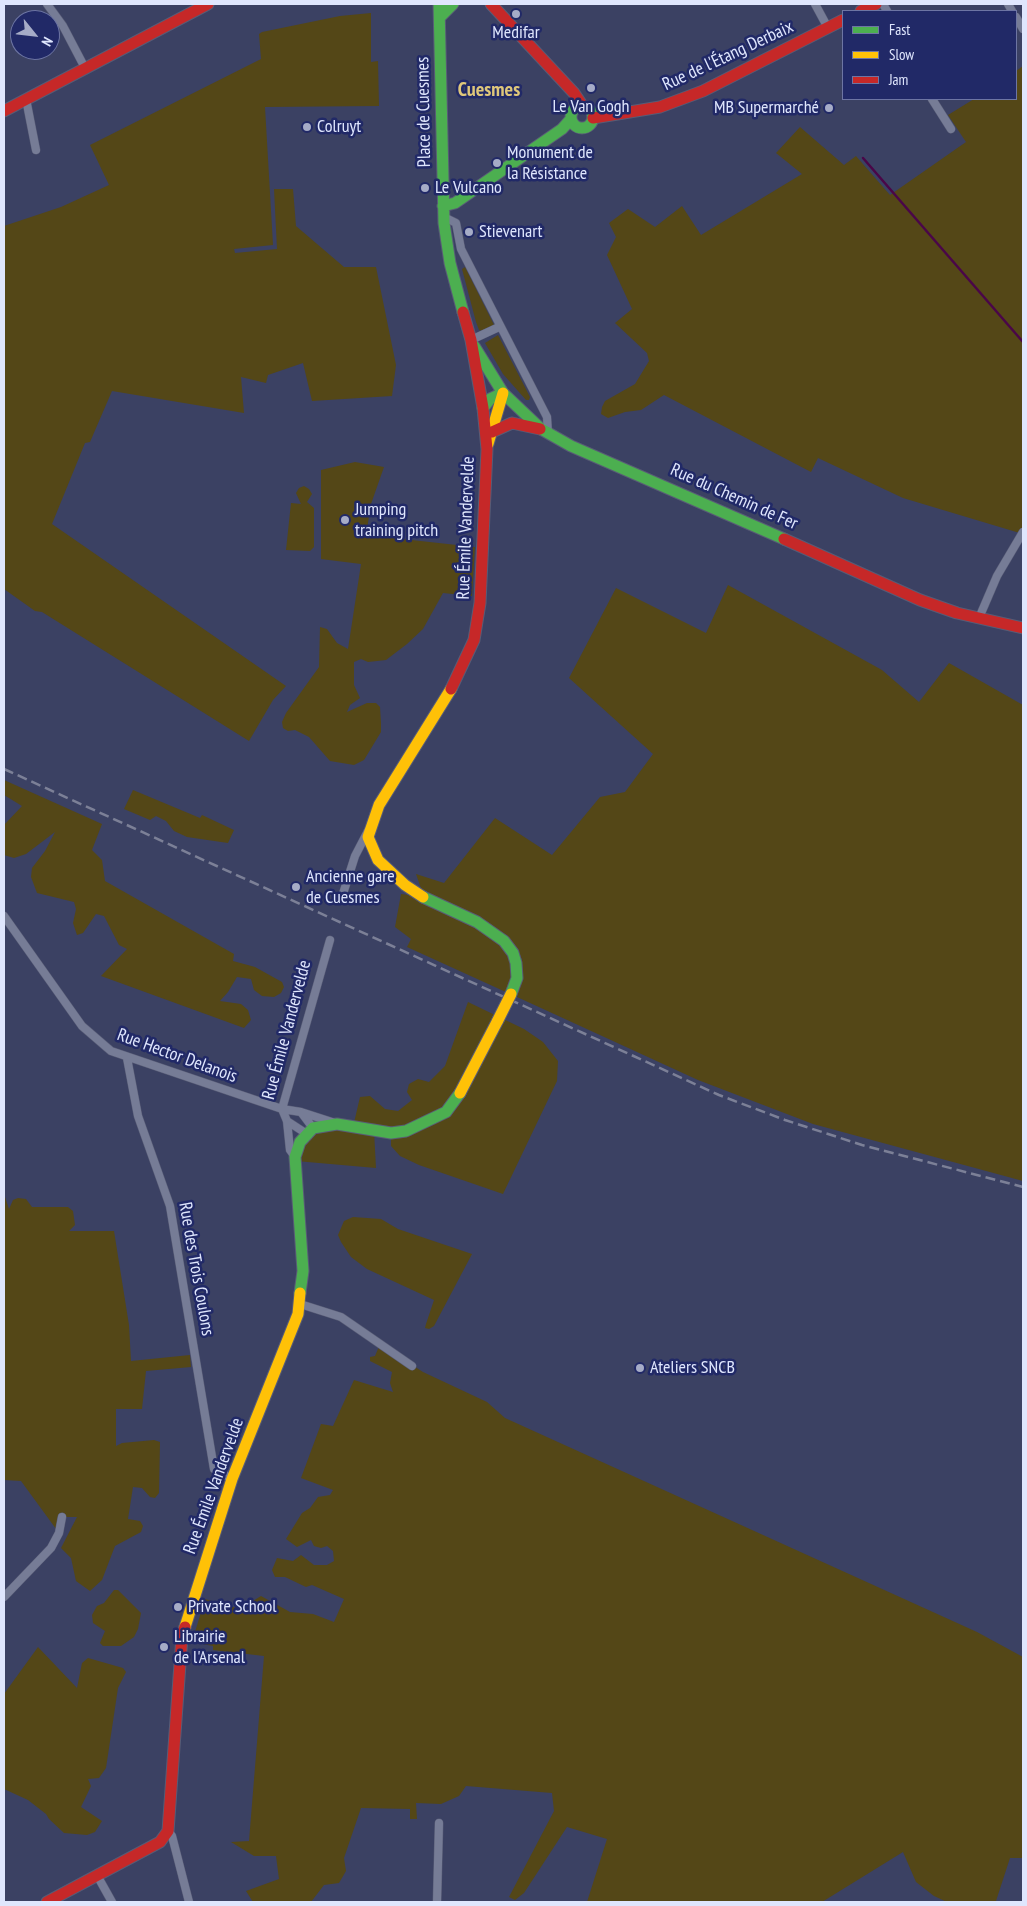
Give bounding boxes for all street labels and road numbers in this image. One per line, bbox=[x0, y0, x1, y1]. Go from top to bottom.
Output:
street label: Rue de l'Étang Derbaix bbox=[659, 16, 797, 96]
street label: Place de Cuesmes bbox=[412, 57, 436, 167]
street label: Rue Émile Vandervelde bbox=[453, 456, 479, 600]
street label: Rue du Chemin de Fer bbox=[667, 459, 801, 535]
street label: Rue Émile Vandervelde bbox=[258, 958, 316, 1102]
street label: Rue Hector Delanois bbox=[114, 1024, 240, 1088]
street label: Rue des Trois Coulons bbox=[174, 1201, 218, 1337]
street label: Rue Émile Vandervelde bbox=[179, 1415, 249, 1557]

